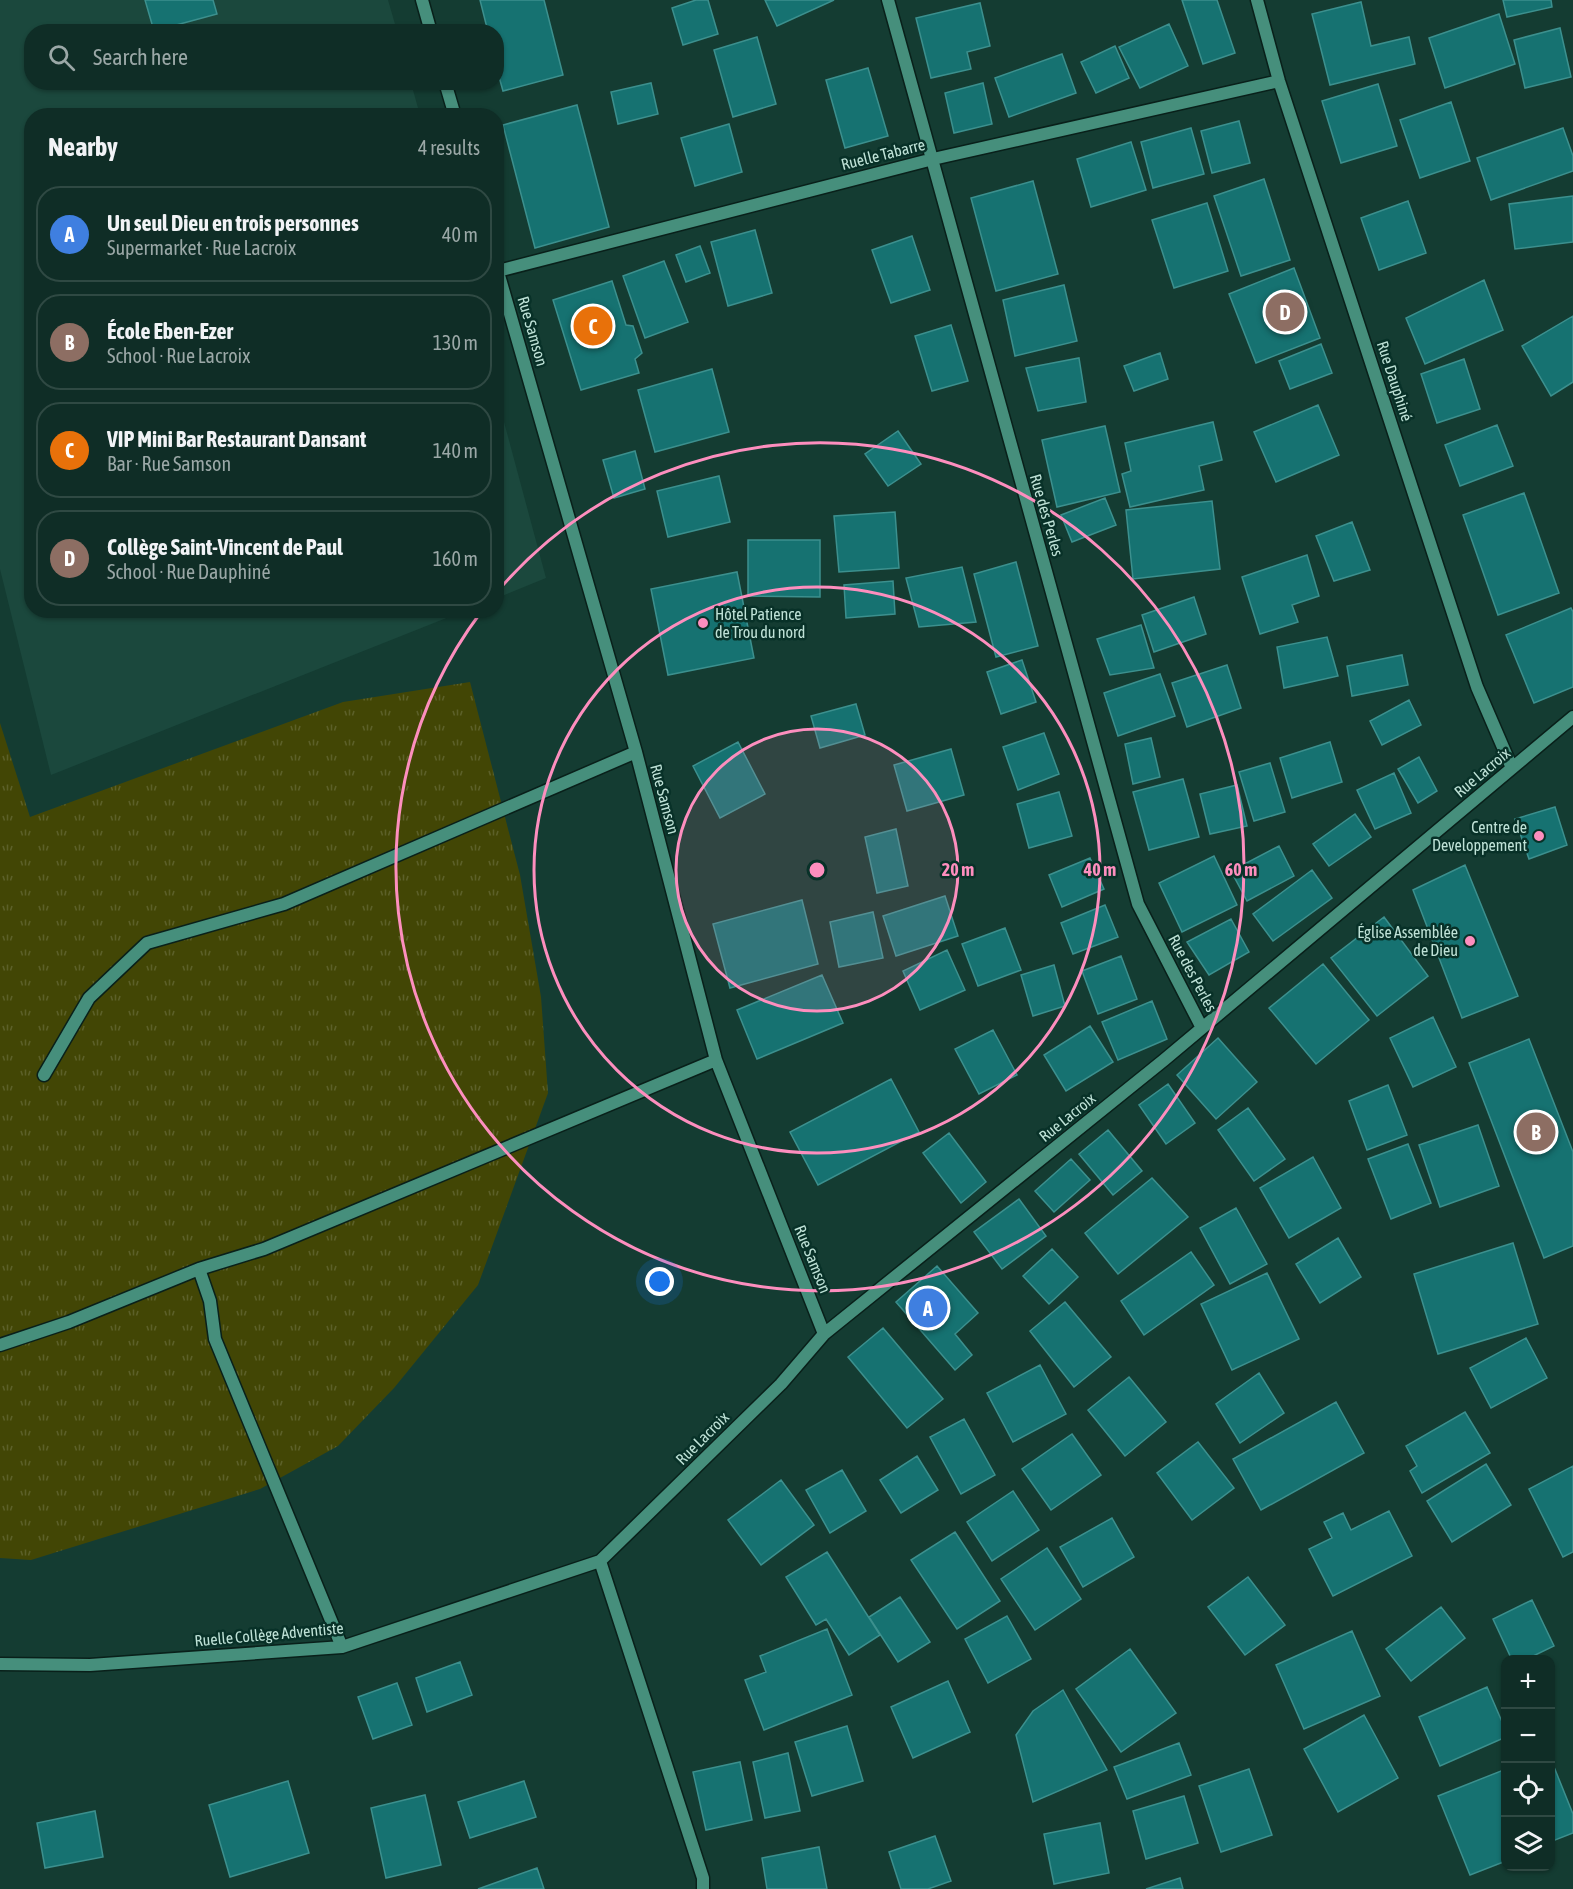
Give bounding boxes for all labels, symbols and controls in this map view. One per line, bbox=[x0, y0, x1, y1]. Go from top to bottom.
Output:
search box bbox=[24, 24, 504, 90]
icon: search bbox=[45, 41, 78, 74]
text: Search here bbox=[93, 44, 188, 70]
text: Nearby bbox=[48, 132, 118, 162]
street label: Ruelle Tabarre bbox=[839, 135, 927, 173]
text: 4 results bbox=[418, 136, 480, 159]
text: Un seul Dieu en trois personnes bbox=[107, 210, 359, 236]
text: A bbox=[65, 223, 74, 246]
text: 40 m bbox=[442, 223, 478, 246]
text: Supermarket · Rue Lacroix bbox=[107, 236, 296, 259]
pin: D bbox=[1266, 290, 1304, 334]
street label: Rue Samson bbox=[514, 294, 552, 368]
pin: C bbox=[574, 304, 612, 348]
text: École Eben-Ezer bbox=[107, 318, 233, 344]
text: B bbox=[65, 331, 74, 354]
text: 130 m bbox=[433, 331, 478, 354]
street label: Rue Dauphiné bbox=[1373, 339, 1416, 424]
text: School · Rue Lacroix bbox=[107, 344, 250, 367]
text: VIP Mini Bar Restaurant Dansant bbox=[107, 426, 366, 452]
text: C bbox=[65, 439, 74, 462]
text: 140 m bbox=[433, 439, 478, 462]
text: Bar · Rue Samson bbox=[107, 452, 231, 475]
street label: Rue des Perles bbox=[1027, 472, 1067, 558]
text: Collège Saint-Vincent de Paul bbox=[107, 534, 343, 560]
text: D bbox=[64, 547, 75, 570]
text: 160 m bbox=[433, 547, 478, 570]
text: School · Rue Dauphiné bbox=[107, 560, 271, 583]
place label: Hôtel Patience de Trou du nord bbox=[715, 605, 805, 641]
marker: Hôtel Patience de Trou du nord bbox=[696, 616, 710, 630]
street label: Rue Lacroix bbox=[1451, 743, 1514, 800]
street label: Rue Samson bbox=[647, 762, 683, 836]
place label: Centre de Developpement bbox=[1432, 818, 1527, 855]
marker: Centre de Developpement bbox=[1532, 829, 1546, 843]
text: 20 m bbox=[942, 859, 974, 880]
text: 40 m bbox=[1083, 859, 1116, 880]
text: 60 m bbox=[1225, 859, 1257, 880]
centre of rings bbox=[807, 860, 827, 880]
place label: Église Assemblée de Dieu bbox=[1357, 923, 1458, 959]
street label: Rue des Perles bbox=[1165, 931, 1221, 1015]
marker: Église Assemblée de Dieu bbox=[1463, 934, 1477, 948]
street label: Rue Lacroix bbox=[1035, 1089, 1099, 1145]
pin: B bbox=[1516, 1110, 1556, 1154]
street label: Rue Samson bbox=[791, 1222, 835, 1296]
your location bbox=[645, 1267, 674, 1296]
pin: A bbox=[908, 1286, 948, 1330]
street label: Rue Lacroix bbox=[672, 1408, 732, 1468]
street label: Ruelle Collège Adventiste bbox=[194, 1619, 344, 1650]
map controls bbox=[1501, 1655, 1555, 1871]
button: + bbox=[1501, 1655, 1555, 1709]
button: − bbox=[1501, 1709, 1555, 1763]
button: locate bbox=[1501, 1763, 1555, 1817]
button: layers bbox=[1501, 1817, 1555, 1871]

